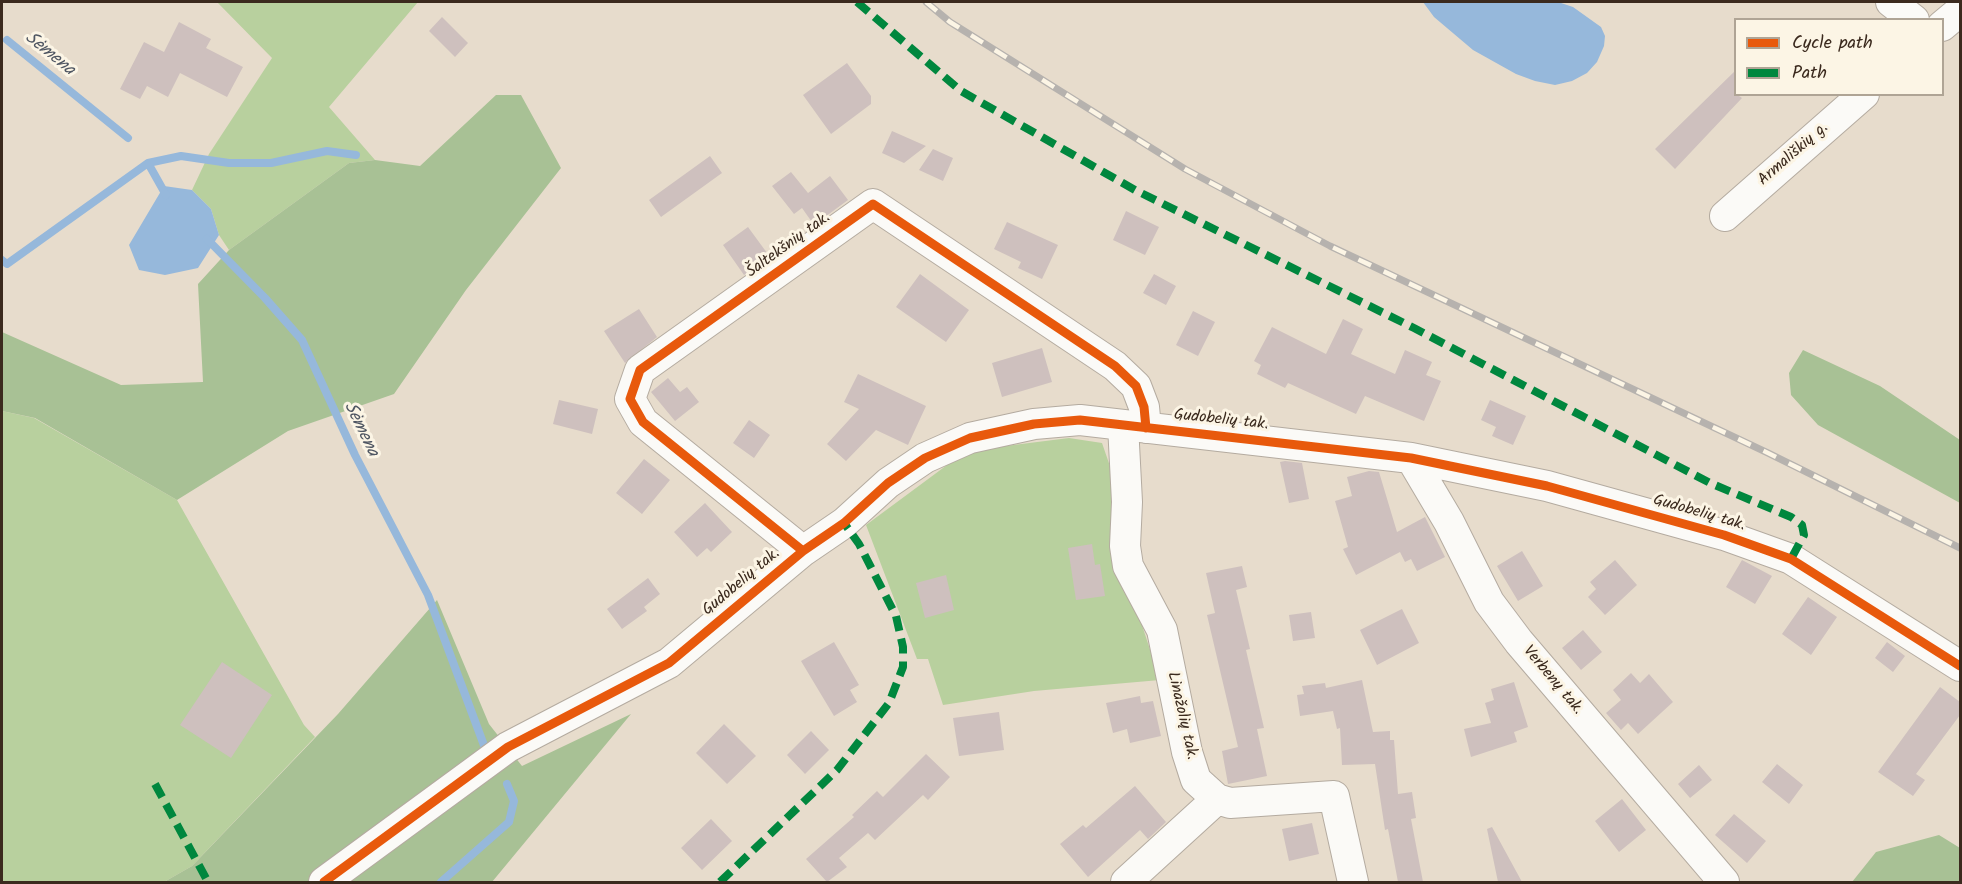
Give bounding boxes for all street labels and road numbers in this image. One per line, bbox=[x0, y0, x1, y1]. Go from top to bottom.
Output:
street label: Armališkių g. bbox=[1755, 119, 1833, 191]
street label: Šaltekšnių tak. bbox=[743, 209, 835, 283]
street label: Gudobelių tak. bbox=[1173, 406, 1269, 436]
street label: Gudobelių tak. bbox=[1651, 492, 1747, 536]
street label: Gudobelių tak. bbox=[699, 545, 785, 621]
street label: Verbenų tak. bbox=[1518, 643, 1586, 719]
street label: Linažolių tak. bbox=[1162, 670, 1200, 762]

